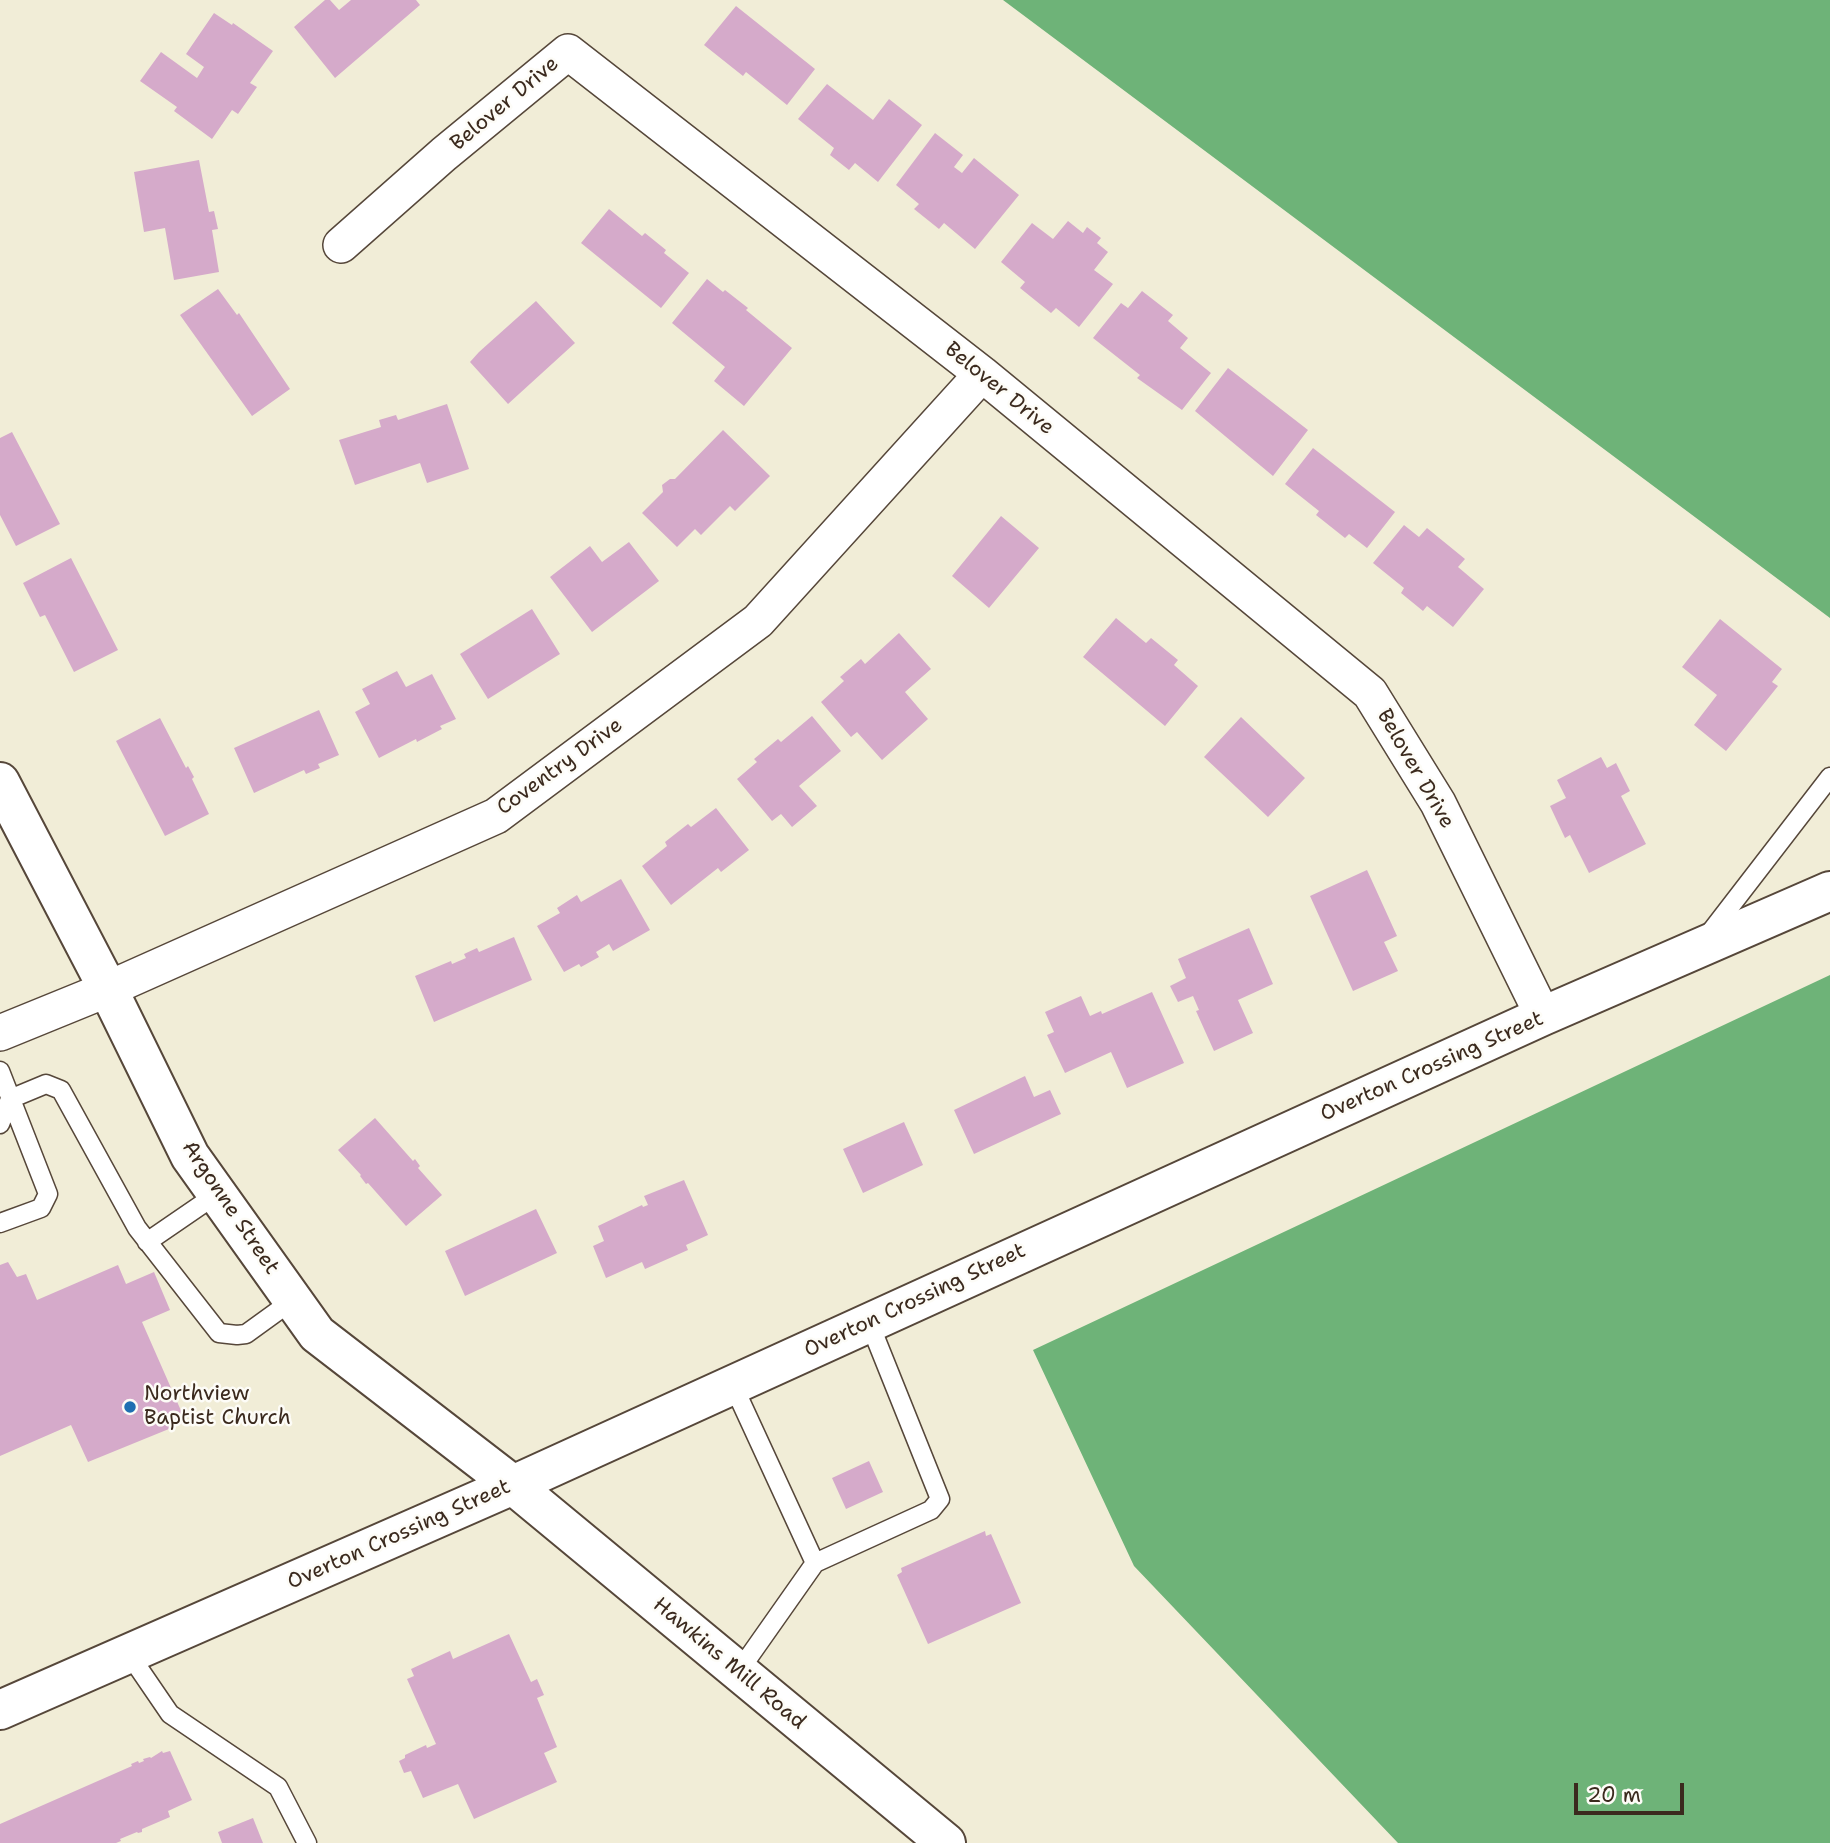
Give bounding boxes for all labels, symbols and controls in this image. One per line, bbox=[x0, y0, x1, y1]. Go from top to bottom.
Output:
street label: Belover Drive bbox=[446, 51, 564, 157]
street label: Belover Drive bbox=[939, 337, 1059, 441]
street label: Belover Drive bbox=[1371, 705, 1459, 833]
street label: Coventry Drive bbox=[492, 713, 628, 821]
street label: Overton Crossing Street bbox=[1317, 1006, 1547, 1128]
street label: Argonne Street bbox=[176, 1136, 284, 1280]
street label: Overton Crossing Street bbox=[800, 1239, 1030, 1363]
place label: Northview Baptist Church bbox=[144, 1382, 291, 1432]
marker: Northview Baptist Church bbox=[122, 1399, 138, 1415]
street label: Overton Crossing Street bbox=[284, 1474, 514, 1596]
street label: Hawkins Mill Road bbox=[647, 1593, 811, 1735]
scale bar bbox=[1578, 1770, 1688, 1814]
text: 20 m bbox=[1587, 1781, 1641, 1809]

